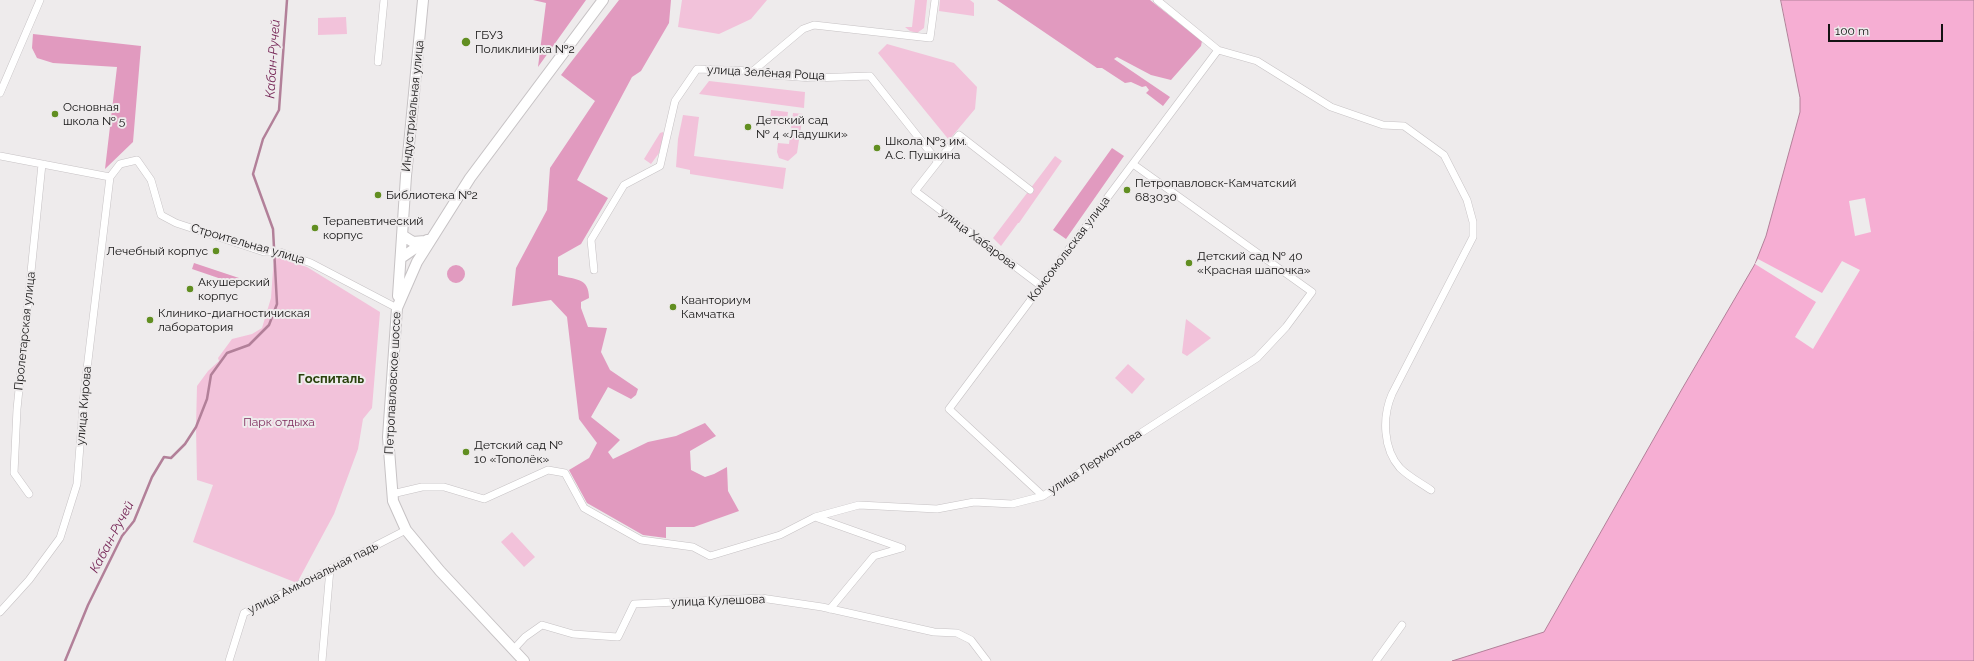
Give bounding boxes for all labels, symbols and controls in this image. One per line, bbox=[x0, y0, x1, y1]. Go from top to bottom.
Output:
scale bar bbox=[1830, 16, 1945, 42]
water label: Кабан-Ручей bbox=[262, 19, 284, 99]
text: 100 m bbox=[1835, 24, 1869, 38]
place label: ГБУЗ Поликлиника №2 bbox=[475, 28, 575, 56]
marker: ГБУЗ Поликлиника №2 bbox=[460, 36, 472, 48]
street label: Индустриальная улица bbox=[399, 40, 427, 172]
street label: улица Зелёная Роща bbox=[707, 63, 825, 83]
place label: Основная школа № 5 bbox=[63, 100, 125, 128]
marker: Основная школа № 5 bbox=[50, 109, 60, 119]
place label: Детский сад № 4 «Ладушки» bbox=[756, 113, 848, 141]
marker: Детский сад № 4 «Ладушки» bbox=[743, 122, 753, 132]
place label: Школа №3 им. А.С. Пушкина bbox=[885, 134, 967, 162]
marker: Школа №3 им. А.С. Пушкина bbox=[872, 143, 882, 153]
place label: Петропавловск-Камчатский 683030 bbox=[1135, 176, 1296, 204]
marker: Петропавловск-Камчатский 683030 bbox=[1122, 185, 1132, 195]
place label: Библиотека №2 bbox=[386, 188, 478, 202]
marker: Библиотека №2 bbox=[373, 190, 383, 200]
street label: Комсомольская улица bbox=[1025, 194, 1113, 304]
street label: улица Хабарова bbox=[937, 205, 1019, 273]
place label: Терапевтический корпус bbox=[323, 214, 423, 242]
street label: Строительная улица bbox=[189, 221, 307, 267]
marker: Терапевтический корпус bbox=[310, 223, 320, 233]
place label: Лечебный корпус bbox=[106, 244, 208, 258]
marker: Лечебный корпус bbox=[211, 246, 221, 256]
place label: Детский сад № 40 «Красная шапочка» bbox=[1197, 249, 1311, 277]
marker: Детский сад № 40 «Красная шапочка» bbox=[1184, 258, 1194, 268]
street label: Пролетарская улица bbox=[12, 271, 38, 391]
place label: Акушерский корпус bbox=[198, 275, 270, 303]
marker: Акушерский корпус bbox=[185, 284, 195, 294]
place label: Кванториум Камчатка bbox=[681, 293, 751, 321]
marker: Кванториум Камчатка bbox=[668, 302, 678, 312]
place label: Клинико-диагностичиская лаборатория bbox=[158, 306, 310, 334]
street label: Петропавловское шоссе bbox=[382, 311, 404, 455]
marker: Клинико-диагностичиская лаборатория bbox=[145, 315, 155, 325]
street label: улица Кирова bbox=[73, 366, 95, 446]
district label: Госпиталь bbox=[298, 371, 364, 387]
park label: Парк отдыха bbox=[243, 415, 315, 429]
street label: улица Лермонтова bbox=[1046, 426, 1144, 498]
place label: Детский сад № 10 «Тополёк» bbox=[474, 438, 563, 466]
marker: Детский сад № 10 «Тополёк» bbox=[461, 447, 471, 457]
water label: Кабан-Ручей bbox=[87, 498, 137, 576]
street label: улица Аммональная падь bbox=[245, 539, 381, 617]
street label: улица Кулешова bbox=[671, 592, 765, 610]

